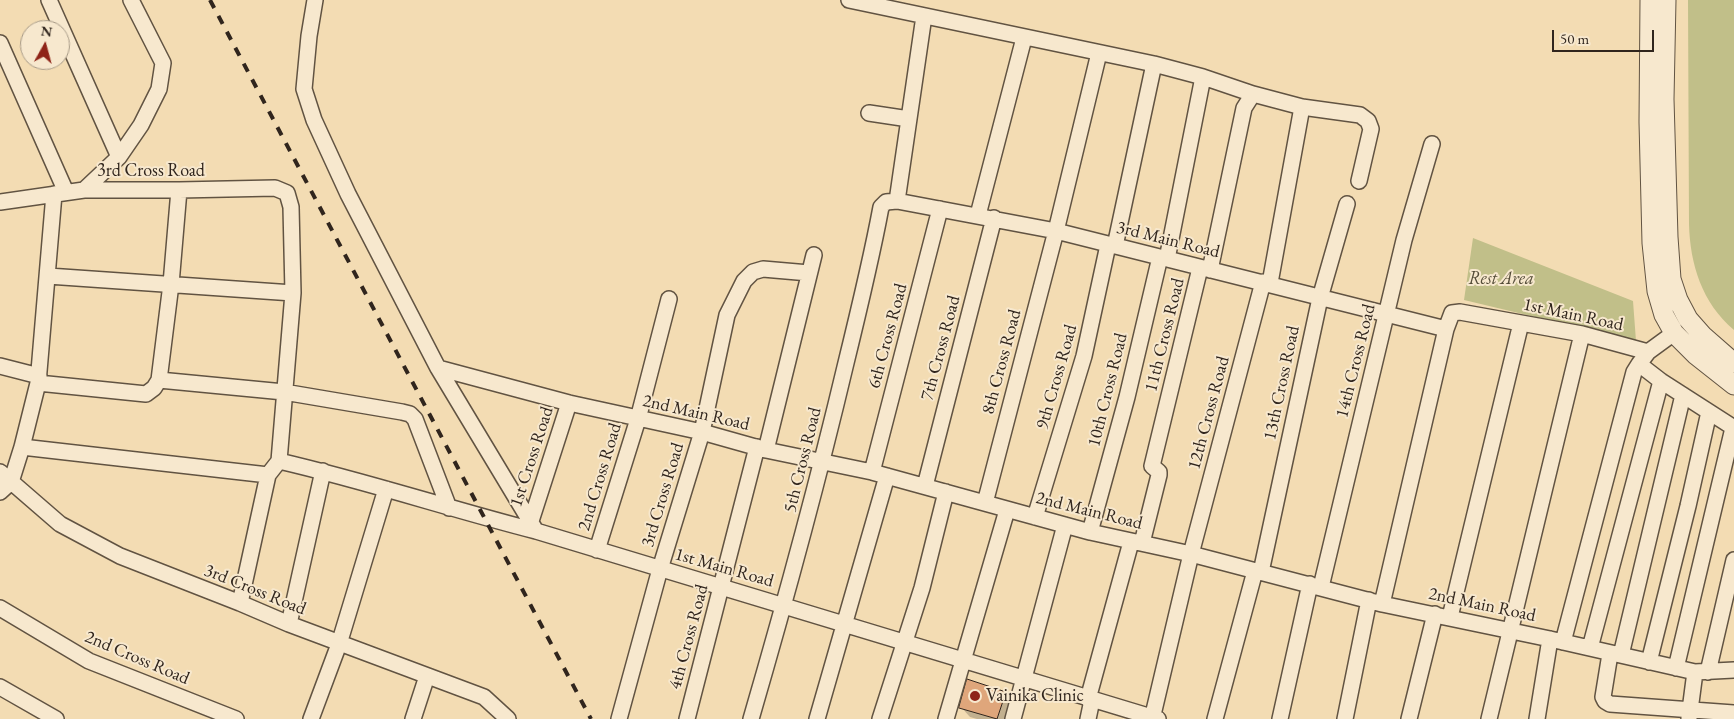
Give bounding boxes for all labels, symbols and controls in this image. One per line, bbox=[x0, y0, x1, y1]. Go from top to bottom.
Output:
north arrow bbox=[20, 20, 70, 70]
scale bar bbox=[1554, 20, 1656, 52]
text: N bbox=[40, 21, 53, 41]
text: 50 m bbox=[1560, 29, 1589, 48]
street label: 3rd Cross Road bbox=[97, 160, 205, 182]
street label: 3rd Main Road bbox=[1114, 217, 1222, 263]
park label: Rest Area bbox=[1468, 268, 1534, 290]
street label: 11th Cross Road bbox=[1140, 276, 1190, 394]
street label: 6th Cross Road bbox=[864, 281, 912, 391]
street label: 7th Cross Road bbox=[917, 293, 965, 403]
street label: 1st Main Road bbox=[1521, 294, 1625, 336]
street label: 14th Cross Road bbox=[1331, 302, 1381, 420]
street label: 8th Cross Road bbox=[978, 307, 1026, 417]
street label: 9th Cross Road bbox=[1032, 322, 1082, 432]
street label: 13th Cross Road bbox=[1259, 324, 1305, 442]
street label: 10th Cross Road bbox=[1083, 331, 1133, 449]
street label: 12th Cross Road bbox=[1184, 354, 1234, 472]
street label: 2nd Main Road bbox=[640, 390, 752, 436]
street label: 1st Cross Road bbox=[506, 404, 558, 510]
street label: 5th Cross Road bbox=[779, 405, 827, 515]
street label: 2nd Cross Road bbox=[573, 421, 627, 533]
street label: 3rd Cross Road bbox=[637, 440, 689, 550]
street label: 2nd Main Road bbox=[1033, 487, 1145, 535]
street label: 1st Main Road bbox=[672, 544, 776, 592]
street label: 3rd Cross Road bbox=[201, 560, 309, 620]
street label: 4th Cross Road bbox=[665, 582, 713, 692]
street label: 2nd Main Road bbox=[1426, 583, 1538, 627]
street label: 2nd Cross Road bbox=[81, 626, 193, 690]
place label: Vainika Clinic bbox=[986, 685, 1084, 707]
marker: Vainika Clinic bbox=[968, 689, 982, 703]

